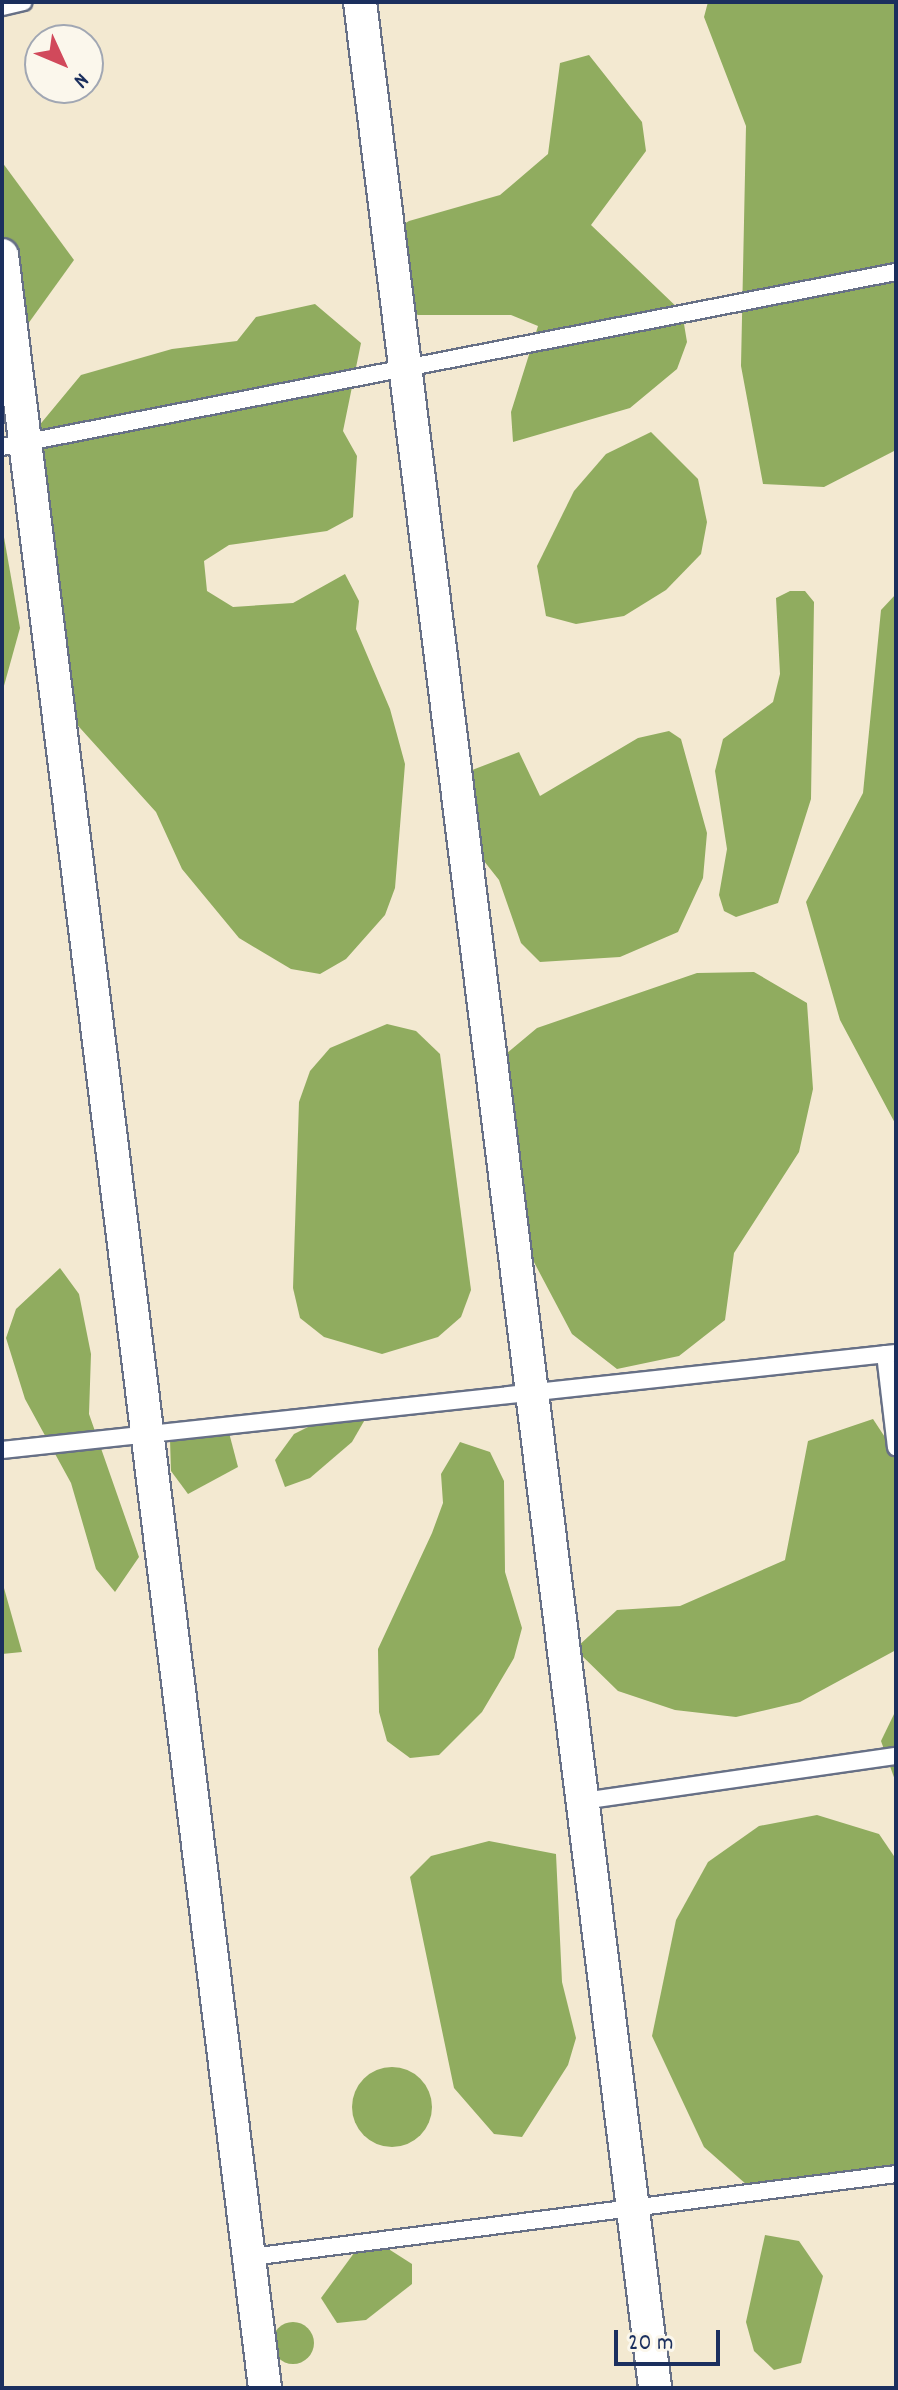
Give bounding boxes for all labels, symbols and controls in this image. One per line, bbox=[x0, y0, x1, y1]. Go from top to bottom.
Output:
north arrow bbox=[24, 24, 104, 104]
text: N bbox=[65, 65, 95, 94]
scale bar bbox=[618, 2314, 724, 2364]
text: 20 m bbox=[628, 2327, 674, 2361]

